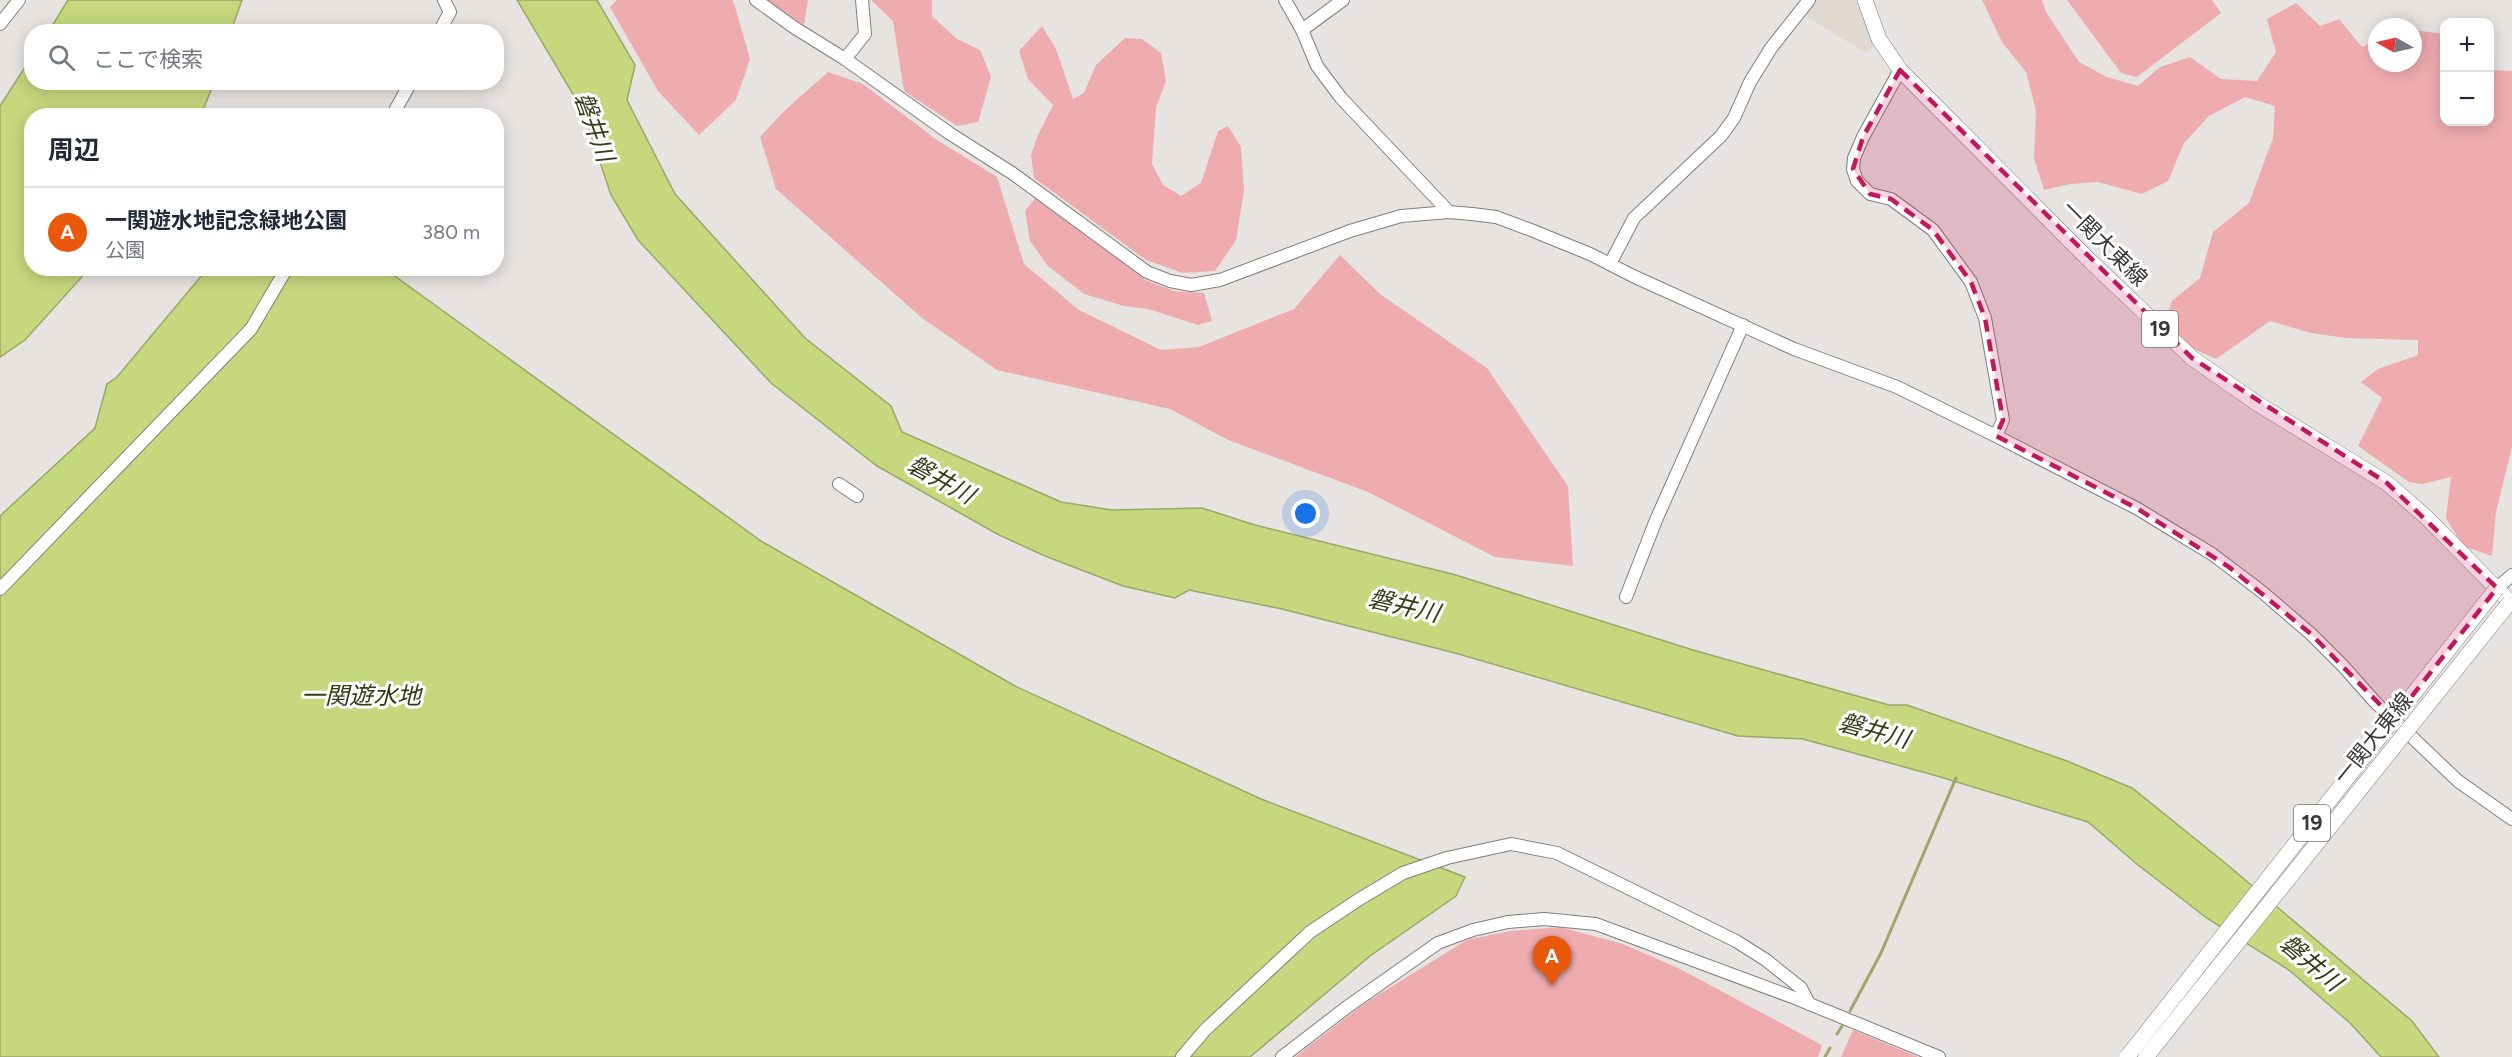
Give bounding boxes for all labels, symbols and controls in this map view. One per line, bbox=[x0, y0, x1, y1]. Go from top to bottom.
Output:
north arrow bbox=[2368, 18, 2422, 72]
map controls bbox=[2440, 18, 2494, 126]
button: + bbox=[2440, 18, 2494, 72]
search box bbox=[24, 24, 504, 90]
icon: search bbox=[45, 41, 78, 74]
text: ここで検索 bbox=[93, 46, 203, 73]
button: − bbox=[2440, 72, 2494, 126]
water label: 磐井川 bbox=[569, 88, 621, 168]
text: 周辺 bbox=[48, 134, 100, 166]
street label: 一関大東線 bbox=[2056, 195, 2153, 292]
text: 一関遊水地記念緑地公園 bbox=[105, 207, 347, 234]
text: A bbox=[60, 220, 75, 244]
text: 380 m bbox=[422, 220, 480, 244]
text: 公園 bbox=[105, 238, 145, 262]
road number: 19 bbox=[2142, 311, 2178, 347]
water label: 磐井川 bbox=[903, 449, 982, 511]
your location bbox=[1291, 499, 1320, 528]
water label: 磐井川 bbox=[1366, 583, 1445, 628]
water label: 一関遊水地 bbox=[301, 681, 424, 710]
street label: 一関大東線 bbox=[2328, 687, 2418, 790]
water label: 磐井川 bbox=[1836, 707, 1916, 755]
road number: 19 bbox=[2294, 805, 2330, 841]
water label: 磐井川 bbox=[2274, 928, 2351, 999]
pin: A bbox=[1532, 936, 1572, 986]

